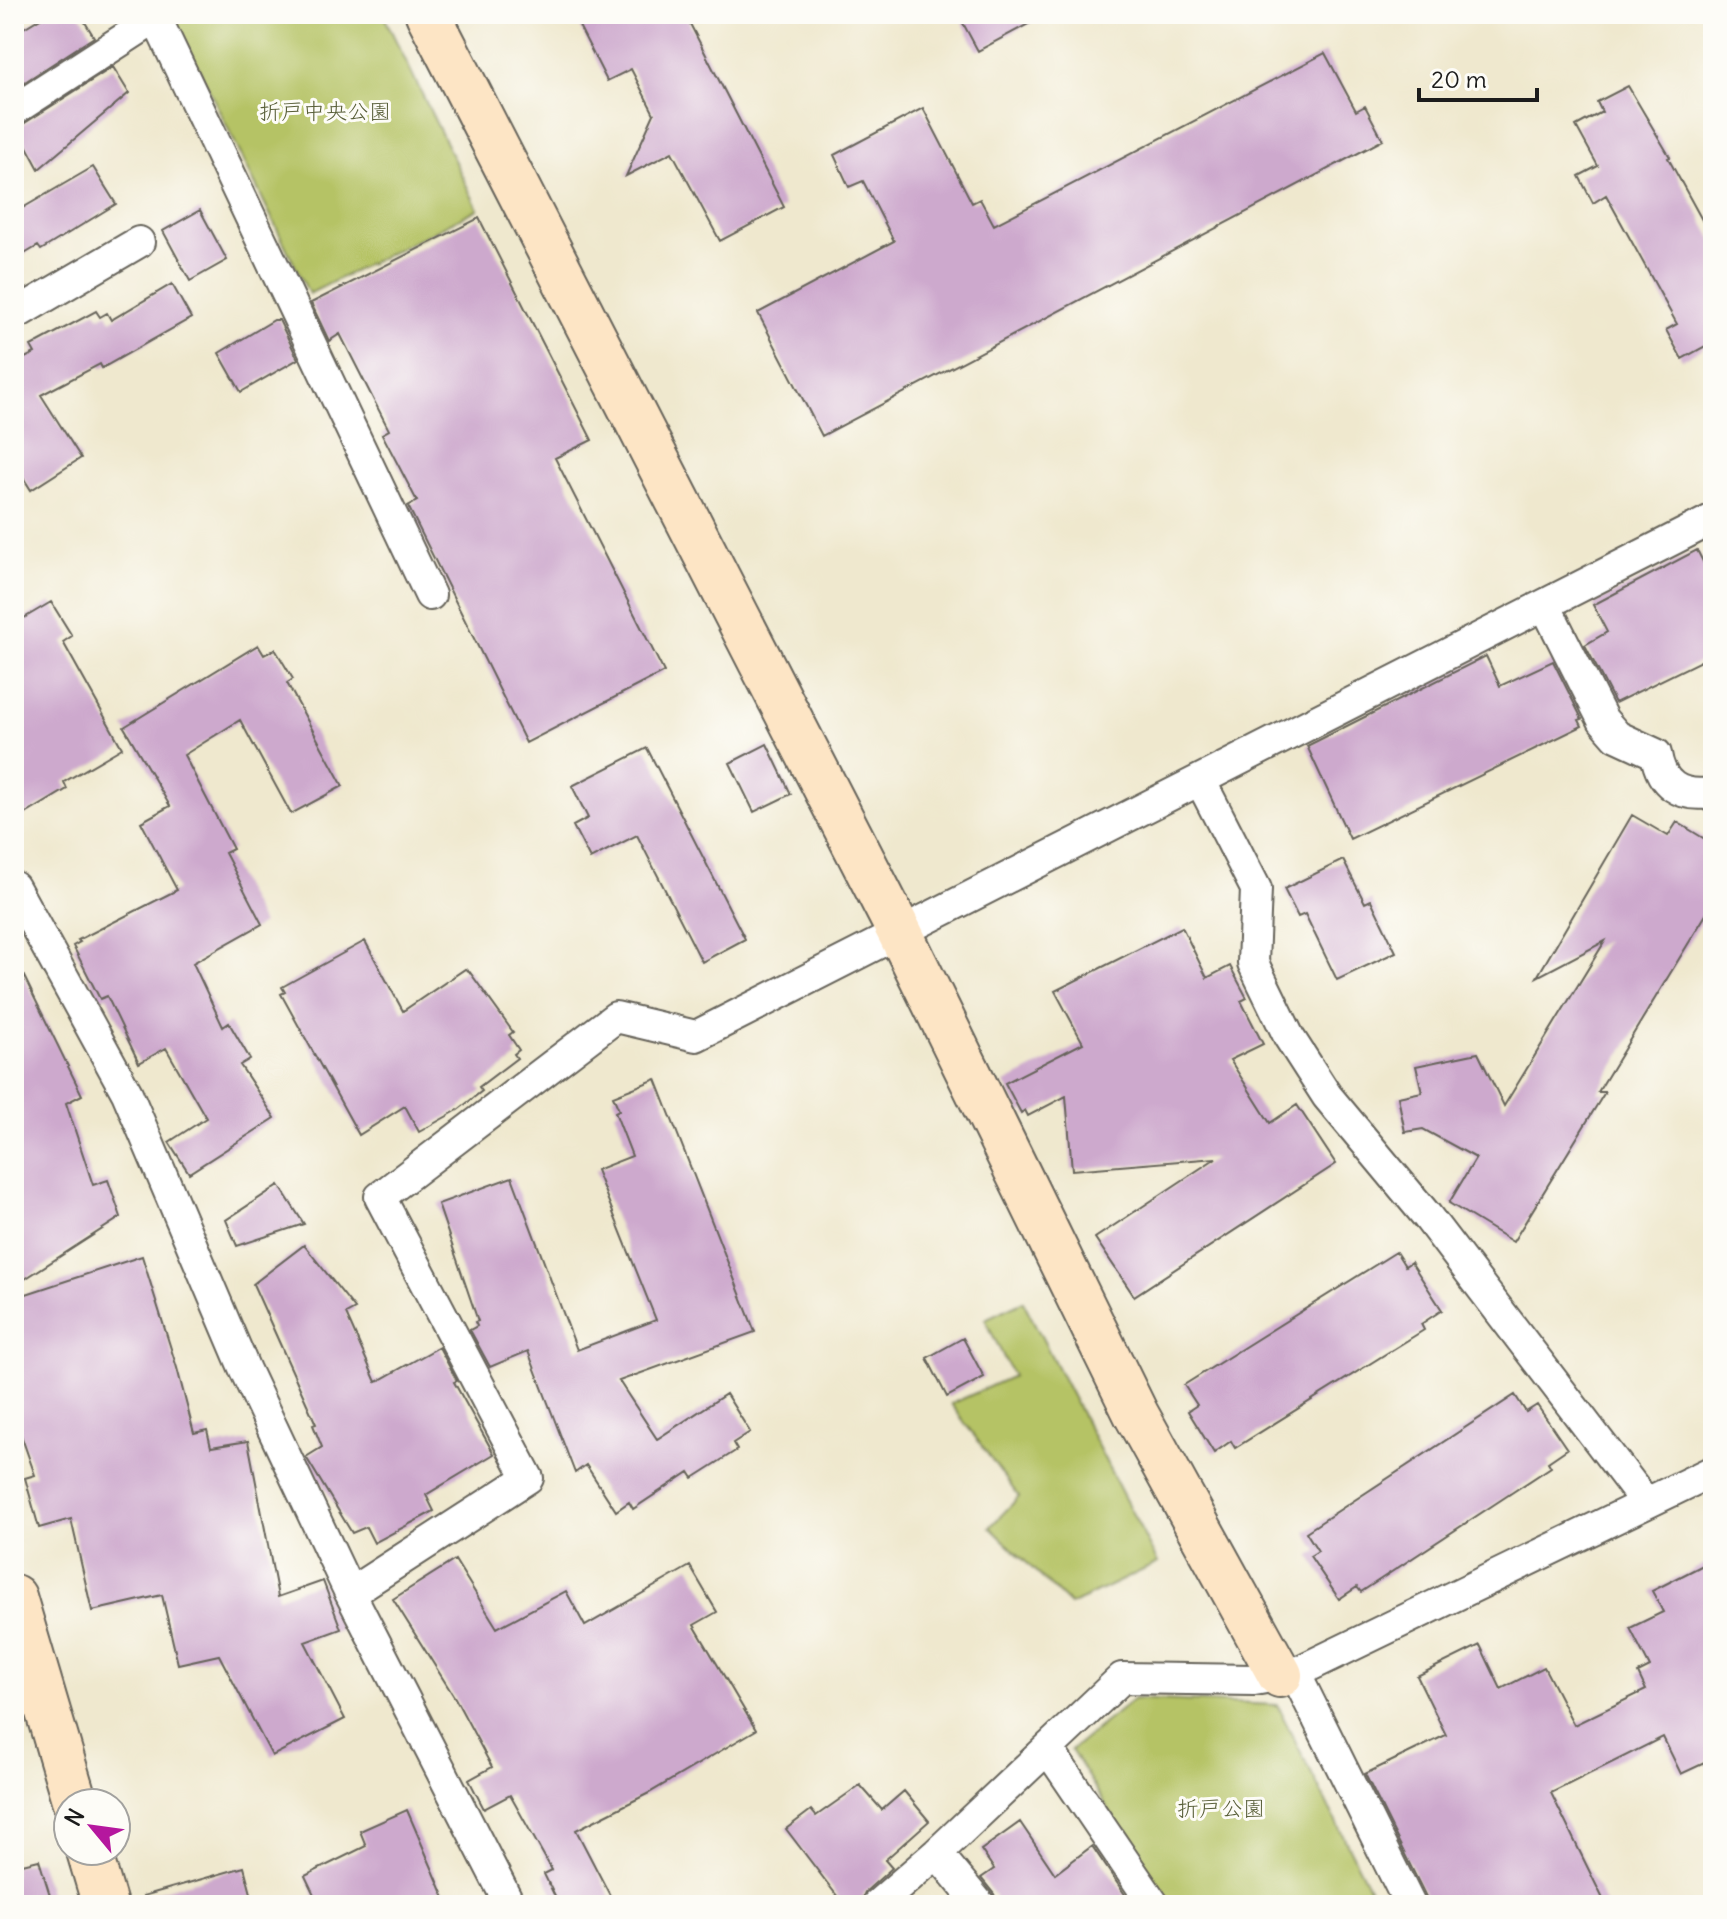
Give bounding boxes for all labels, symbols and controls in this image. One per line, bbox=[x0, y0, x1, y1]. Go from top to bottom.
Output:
scale bar bbox=[1419, 52, 1537, 102]
text: 20 m bbox=[1431, 64, 1487, 94]
park label: 折戸中央公園 bbox=[259, 97, 391, 125]
north arrow bbox=[52, 1787, 132, 1867]
park label: 折戸公園 bbox=[1177, 1794, 1265, 1822]
text: N bbox=[59, 1804, 90, 1831]

